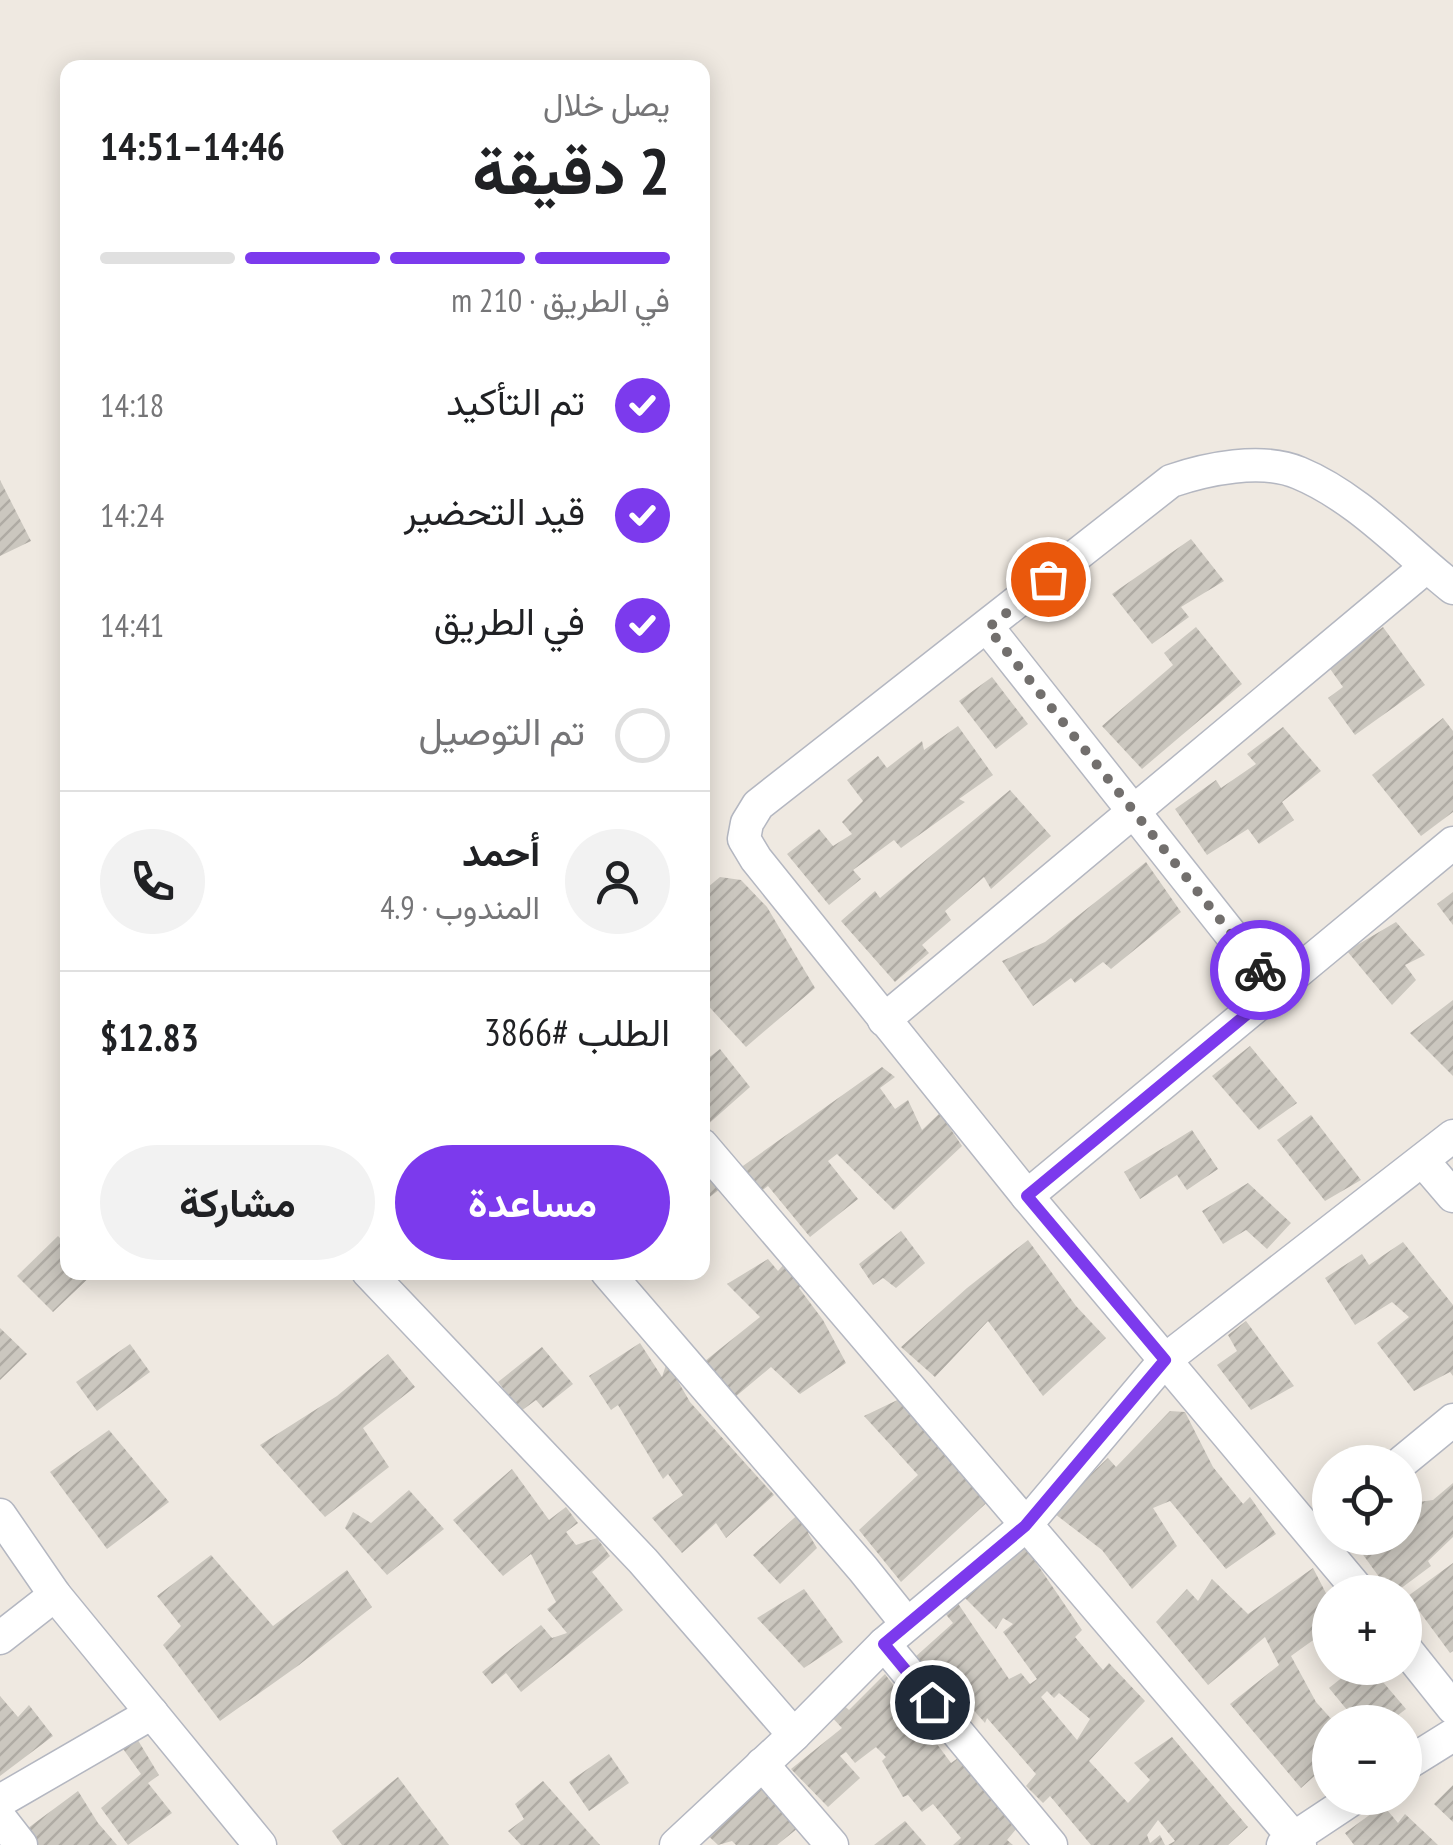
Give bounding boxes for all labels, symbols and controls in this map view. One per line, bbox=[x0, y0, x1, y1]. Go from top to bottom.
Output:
text: يصل خلال bbox=[543, 83, 670, 125]
text: 14:46–14:51 bbox=[100, 121, 285, 170]
text: 2 دقيقة bbox=[472, 128, 670, 212]
text: في الطريق · 210 m bbox=[451, 279, 670, 321]
text: تم التأكيد bbox=[446, 376, 585, 425]
icon: check bbox=[615, 378, 670, 433]
text: 14:18 bbox=[100, 384, 164, 426]
text: قيد التحضير bbox=[404, 486, 585, 535]
icon: check bbox=[615, 488, 670, 543]
text: 14:24 bbox=[100, 494, 164, 536]
pin bbox=[1006, 537, 1091, 622]
icon: bag bbox=[1021, 552, 1076, 607]
text: في الطريق bbox=[434, 596, 585, 645]
icon: check bbox=[615, 598, 670, 653]
text: 14:41 bbox=[100, 604, 164, 646]
text: تم التوصيل bbox=[419, 706, 585, 755]
text: أحمد bbox=[462, 827, 540, 876]
button: phone bbox=[100, 829, 205, 934]
button: person bbox=[565, 829, 670, 934]
text: المندوب · 4.9 bbox=[380, 886, 540, 928]
courier bbox=[1210, 920, 1310, 1020]
icon: bike bbox=[1233, 943, 1288, 998]
text: الطلب #3866 bbox=[484, 1007, 670, 1056]
text: $12.83 bbox=[100, 1012, 199, 1061]
button: مشاركة bbox=[100, 1145, 375, 1260]
button: مساعدة bbox=[395, 1145, 670, 1260]
map controls bbox=[1312, 1445, 1422, 1815]
button: locate bbox=[1312, 1445, 1422, 1555]
button: + bbox=[1312, 1575, 1422, 1685]
pin bbox=[890, 1660, 975, 1745]
icon: home bbox=[905, 1675, 960, 1730]
button: − bbox=[1312, 1705, 1422, 1815]

